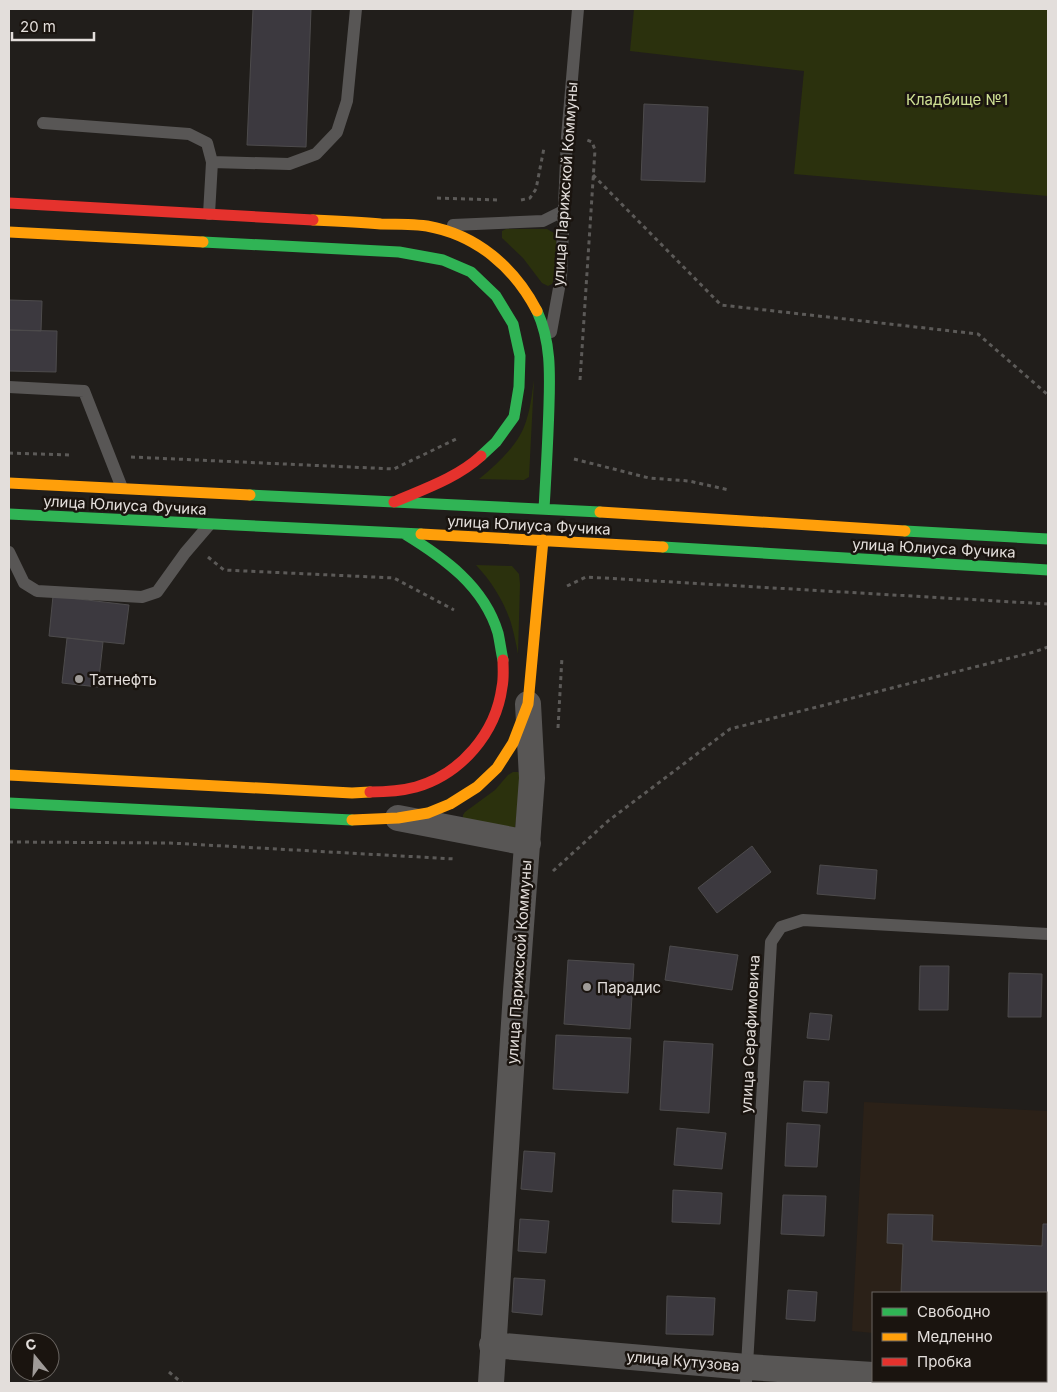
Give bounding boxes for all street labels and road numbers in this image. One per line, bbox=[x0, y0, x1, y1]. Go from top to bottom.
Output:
street label: улица Парижской Коммуны bbox=[548, 81, 582, 287]
street label: улица Юлиуса Фучика bbox=[43, 491, 207, 519]
street label: улица Юлиуса Фучика bbox=[447, 511, 611, 539]
street label: улица Юлиуса Фучика bbox=[852, 534, 1016, 562]
street label: улица Парижской Коммуны bbox=[502, 859, 536, 1065]
street label: улица Серафимовича bbox=[736, 954, 764, 1114]
street label: улица Кутузова bbox=[626, 1347, 740, 1375]

